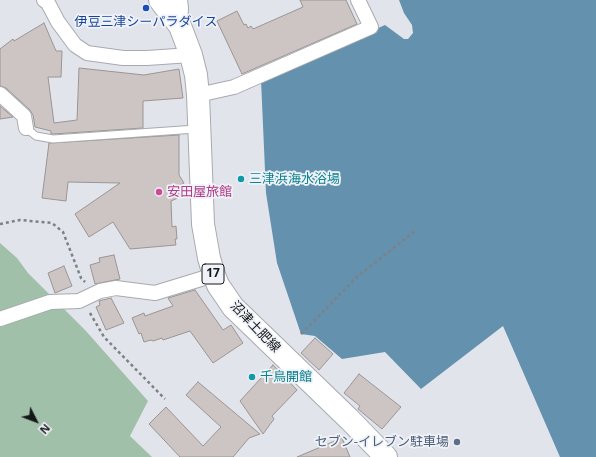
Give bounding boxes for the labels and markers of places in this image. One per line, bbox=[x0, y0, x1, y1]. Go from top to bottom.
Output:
marker: 伊豆三津シーパラダイス bbox=[141, 3, 151, 13]
place label: 伊豆三津シーパラダイス bbox=[75, 14, 217, 30]
place label: 三津浜海水浴場 bbox=[249, 171, 340, 187]
marker: 三津浜海水浴場 bbox=[236, 174, 246, 184]
place label: 安田屋旅館 bbox=[167, 184, 232, 200]
marker: 安田屋旅館 bbox=[154, 187, 164, 197]
place label: 千鳥開館 bbox=[260, 369, 312, 385]
marker: 千鳥開館 bbox=[247, 372, 257, 382]
place label: セブン-イレブン駐車場 bbox=[315, 434, 449, 450]
marker: セブン-イレブン駐車場 bbox=[452, 437, 462, 447]

